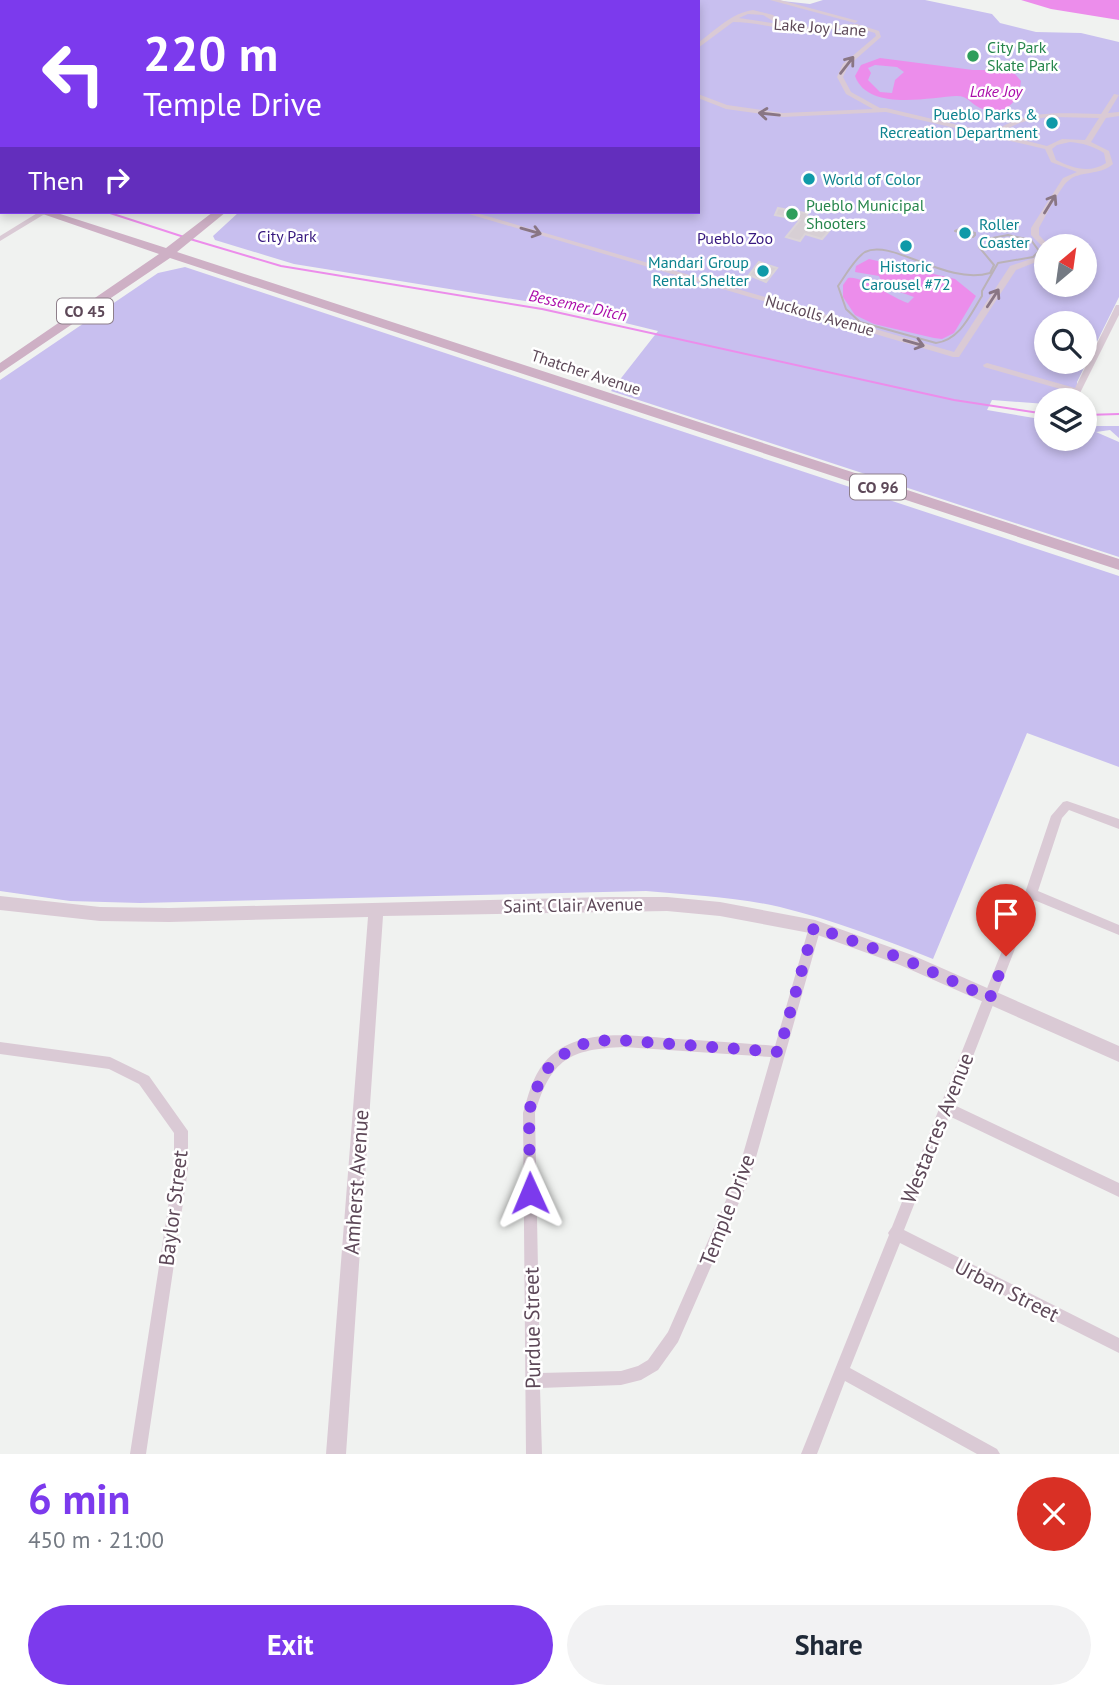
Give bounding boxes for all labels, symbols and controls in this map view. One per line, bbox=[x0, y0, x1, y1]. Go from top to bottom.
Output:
street label: Lake Joy Lane bbox=[773, 14, 867, 40]
text: 220 m bbox=[143, 21, 278, 85]
icon: left bbox=[28, 28, 119, 119]
place label: City Park Skate Park bbox=[987, 37, 1059, 75]
marker: City Park Skate Park bbox=[965, 48, 981, 64]
one-way arrow bbox=[840, 56, 855, 74]
water label: Lake Joy bbox=[970, 81, 1023, 101]
text: Temple Drive bbox=[143, 83, 322, 125]
place label: Pueblo Parks & Recreation Department bbox=[879, 104, 1039, 142]
one-way arrow bbox=[759, 107, 781, 120]
marker: Pueblo Parks & Recreation Department bbox=[1044, 115, 1060, 131]
icon: right bbox=[98, 161, 136, 199]
text: Then bbox=[28, 164, 84, 197]
place label: World of Color bbox=[823, 169, 921, 189]
marker: World of Color bbox=[801, 171, 817, 187]
place label: Pueblo Municipal Shooters bbox=[806, 195, 925, 233]
one-way arrow bbox=[1042, 195, 1057, 214]
marker: Pueblo Municipal Shooters bbox=[784, 206, 800, 222]
place label: Roller Coaster bbox=[979, 214, 1030, 252]
one-way arrow bbox=[520, 225, 542, 238]
marker: Roller Coaster bbox=[957, 225, 973, 241]
park label: City Park bbox=[257, 226, 317, 246]
park label: Pueblo Zoo bbox=[697, 228, 773, 248]
north arrow bbox=[1034, 234, 1097, 298]
map controls bbox=[1034, 234, 1097, 451]
marker: Historic Carousel #72 bbox=[898, 238, 914, 254]
place label: Mandari Group Rental Shelter bbox=[648, 252, 750, 290]
place label: Historic Carousel #72 bbox=[861, 256, 951, 294]
marker: Mandari Group Rental Shelter bbox=[755, 263, 771, 279]
water label: Bessemer Ditch bbox=[527, 285, 629, 325]
one-way arrow bbox=[986, 289, 1000, 308]
street label: Nuckolls Avenue bbox=[763, 290, 877, 340]
road number: CO 45 bbox=[57, 298, 113, 324]
button: search bbox=[1034, 311, 1097, 374]
one-way arrow bbox=[903, 337, 925, 350]
street label: Thatcher Avenue bbox=[529, 345, 643, 399]
button: layers bbox=[1034, 388, 1097, 451]
road number: CO 96 bbox=[850, 474, 906, 500]
pin bbox=[976, 884, 1036, 956]
street label: Saint Clair Avenue bbox=[503, 892, 643, 918]
icon: arrive bbox=[987, 895, 1025, 933]
street label: Westacres Avenue bbox=[894, 1049, 980, 1207]
street label: Amherst Avenue bbox=[337, 1109, 375, 1255]
street label: Baylor Street bbox=[153, 1149, 193, 1267]
street label: Temple Drive bbox=[693, 1150, 761, 1270]
position arrow bbox=[493, 1156, 567, 1230]
street label: Urban Street bbox=[950, 1252, 1064, 1328]
street label: Purdue Street bbox=[517, 1267, 547, 1389]
text: 6 min bbox=[28, 1471, 130, 1526]
button: close bbox=[1017, 1477, 1091, 1551]
text: 450 m · 21:00 bbox=[28, 1525, 164, 1554]
button: Exit bbox=[28, 1605, 553, 1685]
button: Share bbox=[567, 1605, 1091, 1685]

